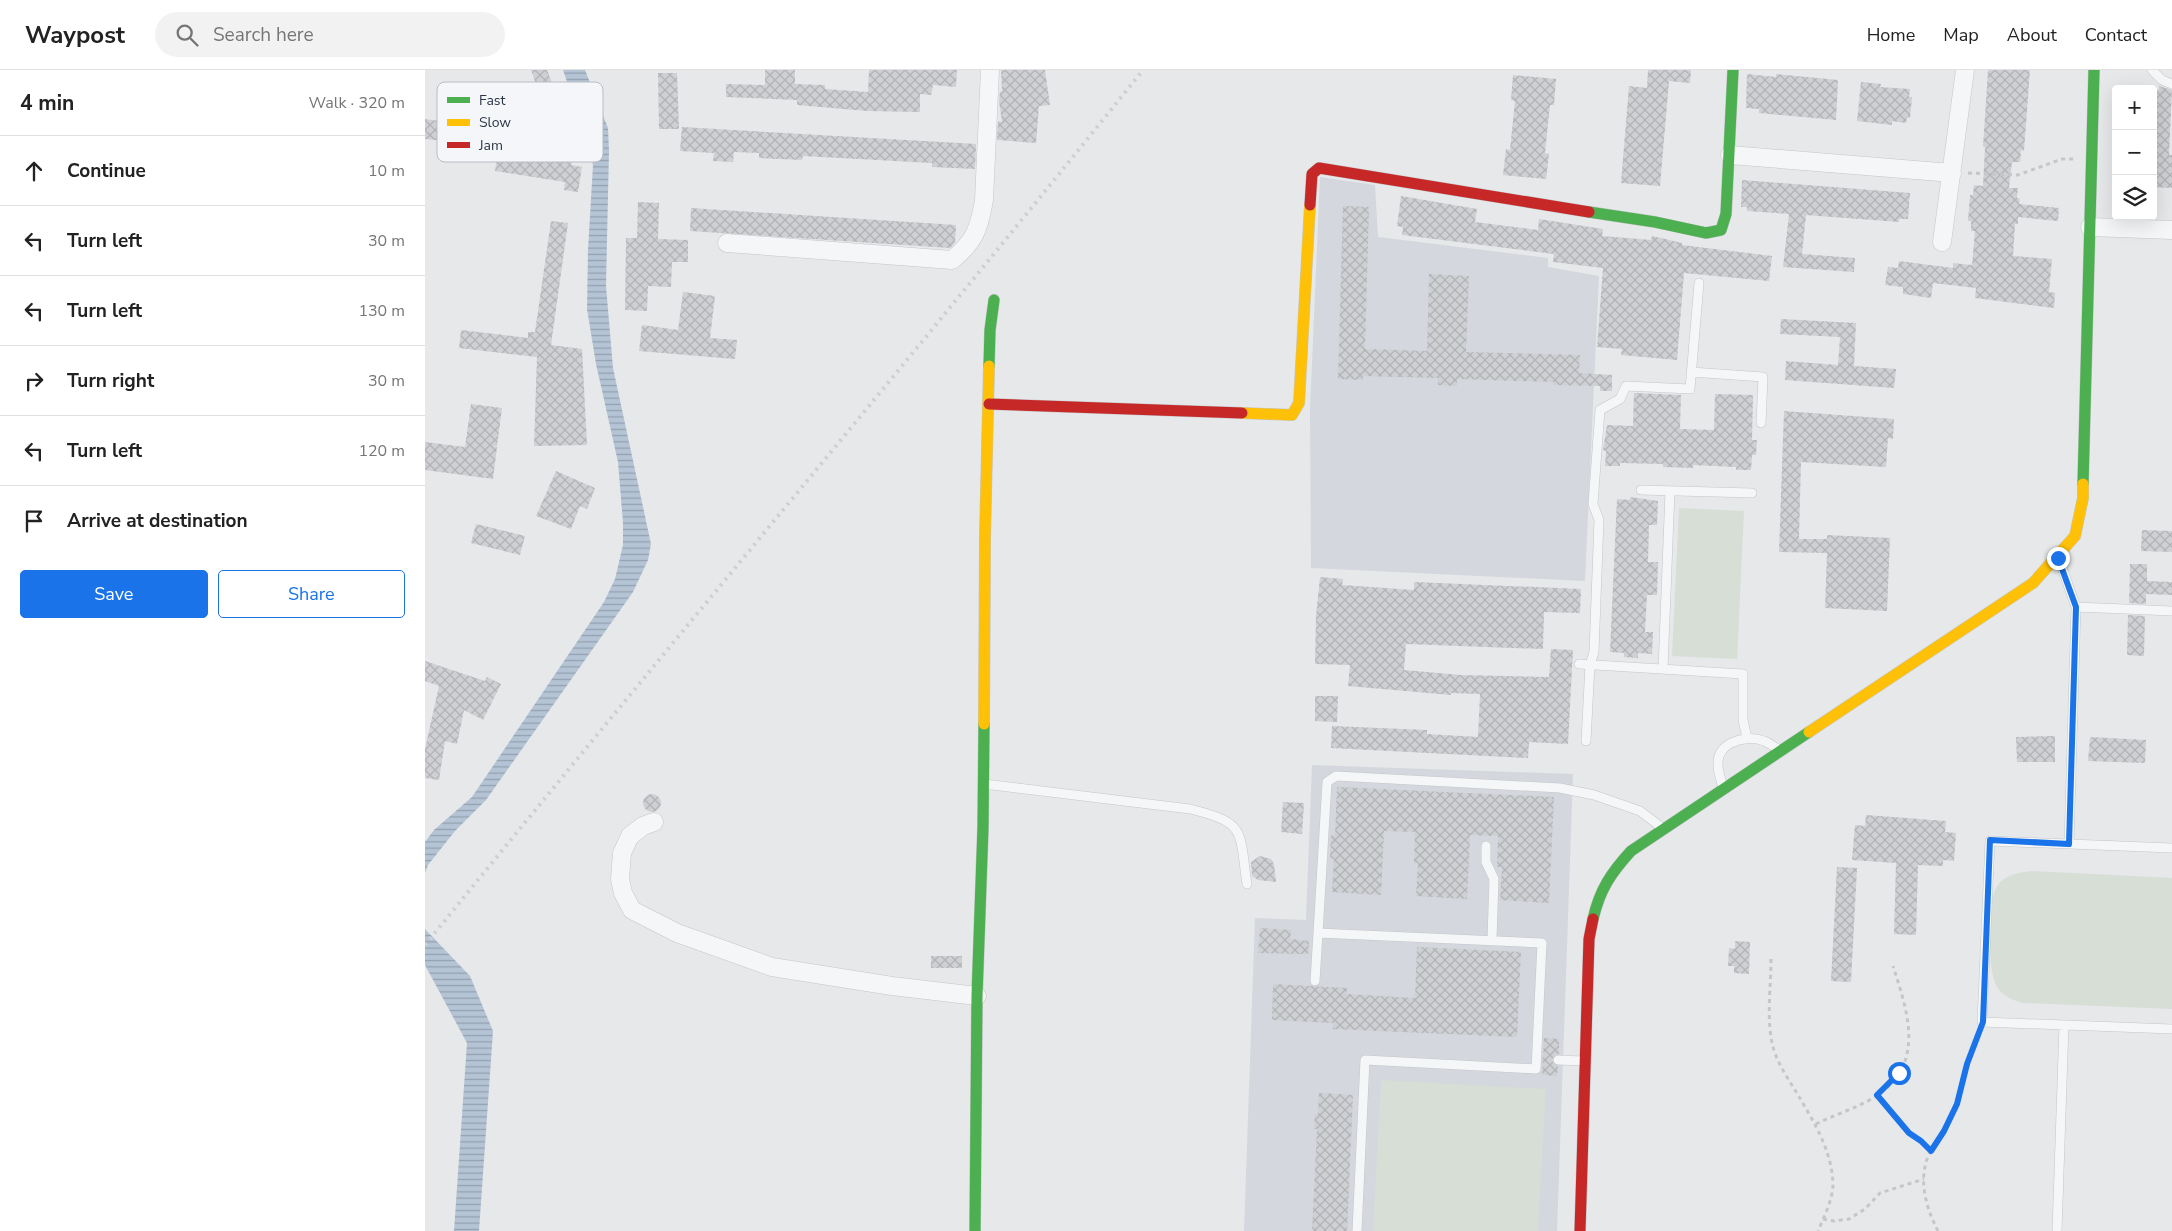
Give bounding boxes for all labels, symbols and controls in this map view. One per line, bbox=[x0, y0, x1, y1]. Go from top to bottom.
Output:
search box bbox=[155, 12, 505, 57]
text: Waypost bbox=[25, 19, 125, 51]
icon: search bbox=[173, 21, 201, 49]
text: Search here bbox=[213, 22, 314, 48]
text: Home bbox=[1867, 23, 1915, 47]
text: Map bbox=[1943, 23, 1979, 47]
text: About bbox=[2007, 23, 2057, 47]
text: Contact bbox=[2085, 23, 2147, 47]
legend bbox=[437, 82, 603, 162]
map controls bbox=[2112, 85, 2157, 220]
button: + bbox=[2112, 85, 2157, 130]
text: 4 min bbox=[20, 89, 74, 117]
text: Fast bbox=[479, 91, 505, 110]
text: Walk · 320 m bbox=[309, 92, 405, 114]
text: Slow bbox=[479, 113, 511, 132]
button: − bbox=[2112, 130, 2157, 175]
text: Jam bbox=[478, 136, 503, 155]
icon: ahead bbox=[20, 157, 48, 185]
text: Continue bbox=[67, 158, 146, 184]
text: 10 m bbox=[368, 160, 405, 182]
button: layers bbox=[2112, 175, 2157, 220]
icon: left bbox=[20, 227, 48, 255]
text: Turn left bbox=[67, 228, 142, 254]
text: 30 m bbox=[368, 230, 405, 252]
icon: left bbox=[20, 297, 48, 325]
text: Turn left bbox=[67, 298, 142, 324]
text: 130 m bbox=[358, 300, 405, 322]
icon: right bbox=[20, 367, 48, 395]
text: Turn right bbox=[67, 368, 154, 394]
text: 30 m bbox=[368, 370, 405, 392]
icon: left bbox=[20, 437, 48, 465]
text: Turn left bbox=[67, 438, 142, 464]
text: 120 m bbox=[358, 440, 405, 462]
icon: arrive bbox=[20, 507, 48, 535]
text: Arrive at destination bbox=[67, 508, 248, 534]
route end bbox=[2047, 547, 2070, 570]
button: Save bbox=[20, 570, 208, 618]
button: Share bbox=[218, 570, 405, 618]
route start bbox=[1888, 1062, 1911, 1085]

